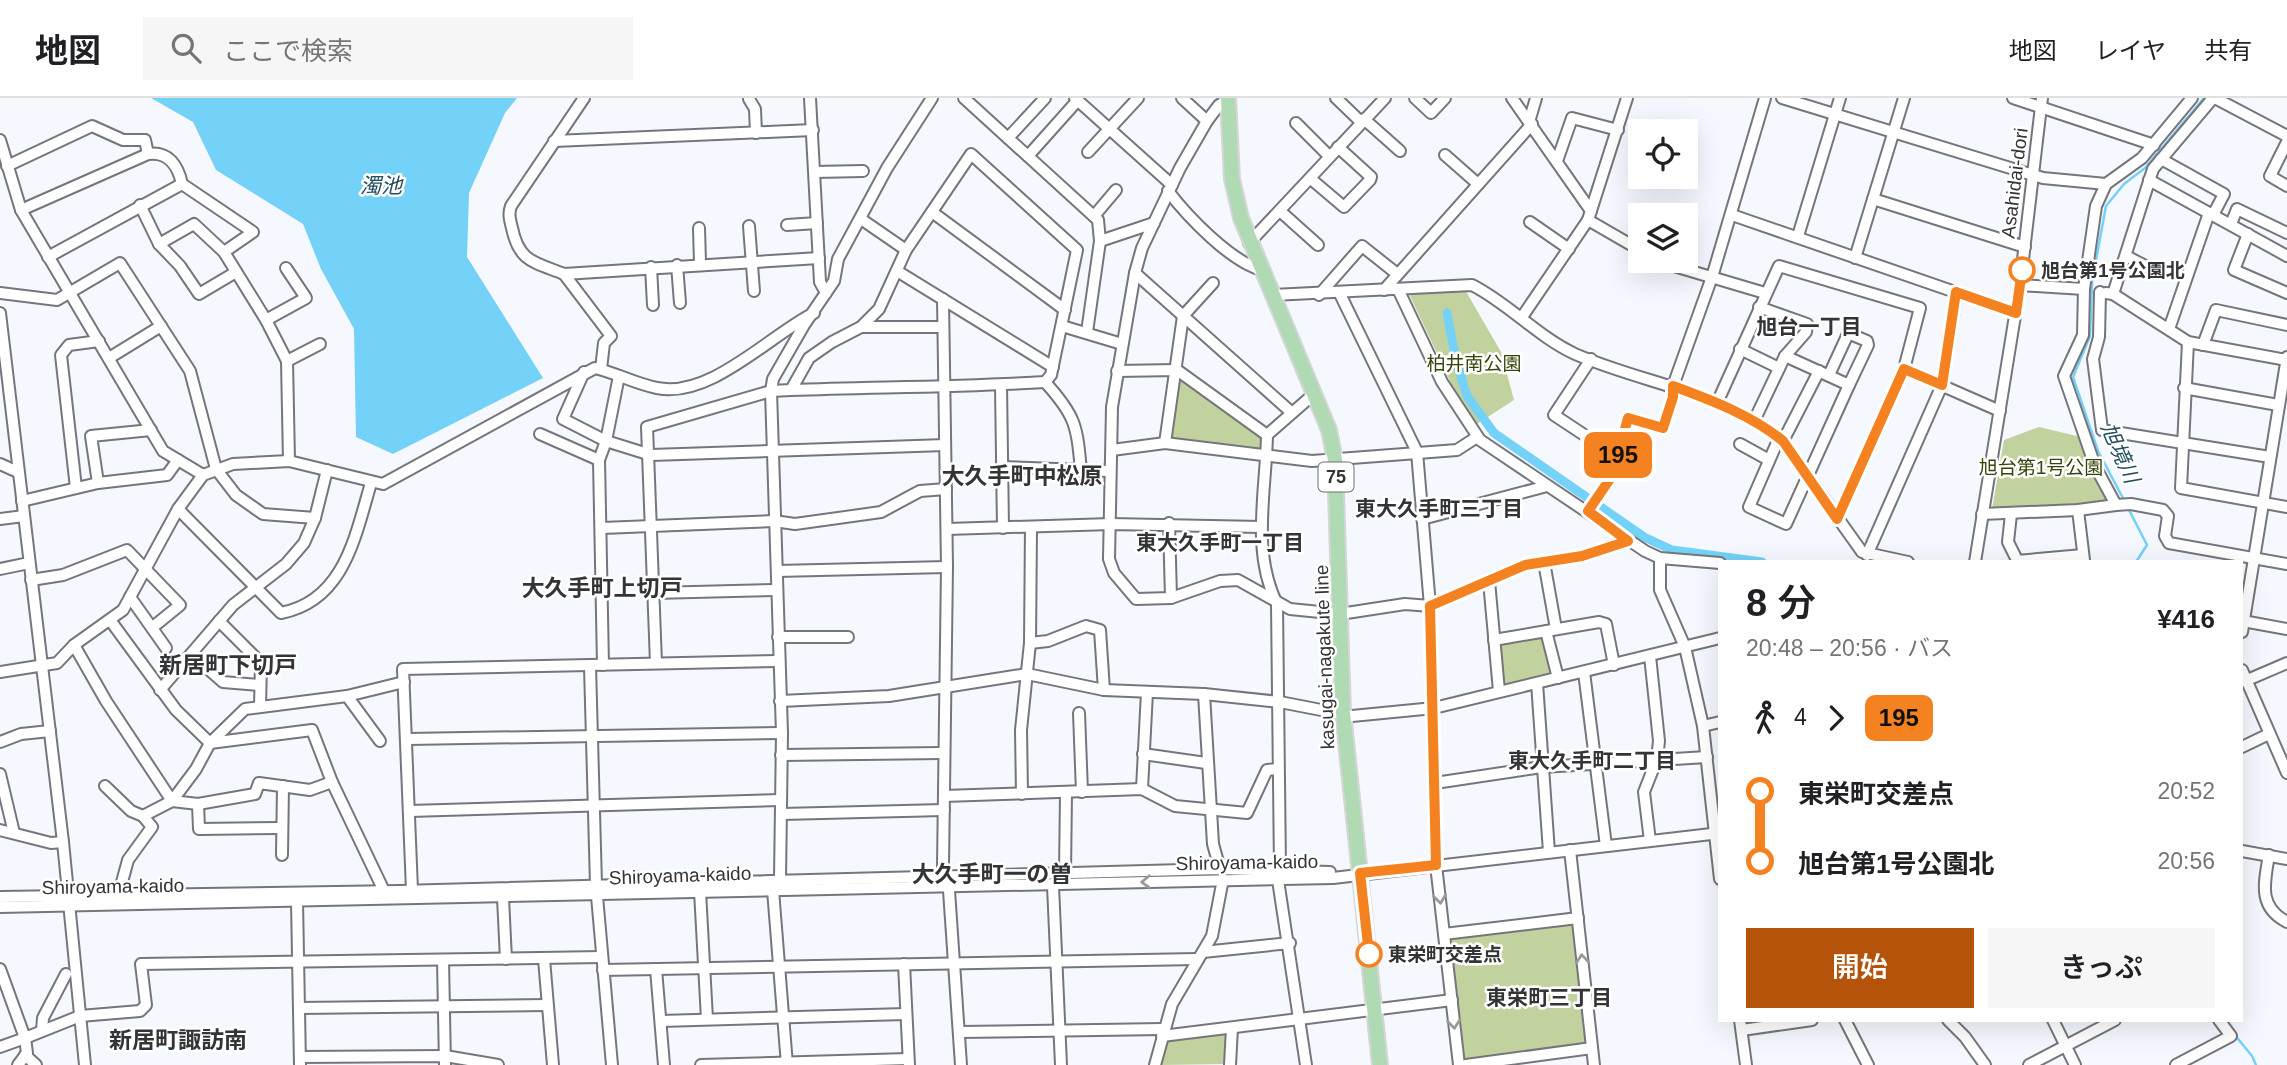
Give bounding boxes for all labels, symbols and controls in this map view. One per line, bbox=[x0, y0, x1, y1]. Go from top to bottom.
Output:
search box bbox=[143, 17, 633, 80]
icon: search bbox=[167, 29, 205, 67]
text: 地図 bbox=[35, 32, 101, 69]
text: ここで検索 bbox=[223, 36, 353, 66]
text: 地図 bbox=[2009, 37, 2057, 64]
text: レイヤ bbox=[2095, 37, 2166, 64]
text: 共有 bbox=[2204, 37, 2252, 64]
map controls bbox=[1628, 119, 1698, 273]
button: locate bbox=[1628, 119, 1698, 189]
street label: Asahidai-dori bbox=[1997, 127, 2032, 239]
water label: 濁池 bbox=[360, 174, 404, 197]
button: layers bbox=[1628, 203, 1698, 273]
marker: 旭台第1号公園北 bbox=[2009, 257, 2035, 283]
place label: 旭台第1号公園北 bbox=[2041, 260, 2185, 281]
district label: 旭台一丁目 bbox=[1757, 315, 1862, 338]
park label: 柏井南公園 bbox=[1426, 353, 1522, 374]
water label: 旭境川 bbox=[2097, 419, 2145, 488]
line badge: 195 bbox=[1578, 432, 1658, 478]
text: 195 bbox=[1598, 441, 1638, 468]
park label: 旭台第1号公園 bbox=[1979, 457, 2103, 478]
district label: 大久手町中松原 bbox=[942, 463, 1103, 489]
road number: 75 bbox=[1318, 463, 1354, 492]
district label: 東大久手町三丁目 bbox=[1355, 497, 1523, 520]
district label: 東大久手町一丁目 bbox=[1136, 531, 1304, 554]
street label: kasugai-nagakute line bbox=[1311, 564, 1338, 750]
district label: 大久手町上切戸 bbox=[522, 575, 683, 601]
text: 8 分 bbox=[1746, 582, 1816, 624]
text: ¥416 bbox=[2157, 604, 2215, 634]
text: 20:48 – 20:56 · バス bbox=[1746, 635, 1953, 661]
district label: 新居町下切戸 bbox=[159, 652, 297, 678]
icon: walk bbox=[1746, 699, 1784, 737]
icon: forward bbox=[1817, 699, 1855, 737]
text: 4 bbox=[1794, 704, 1807, 730]
text: 195 bbox=[1879, 704, 1919, 731]
district label: 東大久手町二丁目 bbox=[1508, 749, 1676, 772]
text: 20:52 bbox=[2157, 778, 2215, 804]
text: 東栄町交差点 bbox=[1798, 779, 1954, 809]
text: 20:56 bbox=[2157, 848, 2215, 874]
text: 旭台第1号公園北 bbox=[1798, 849, 1994, 879]
street label: Shiroyama-kaido bbox=[1176, 851, 1318, 874]
district label: 大久手町一の曽 bbox=[912, 861, 1073, 887]
street label: Shiroyama-kaido bbox=[608, 863, 752, 888]
one-way arrow bbox=[1140, 874, 1151, 889]
street label: Shiroyama-kaido bbox=[42, 875, 184, 898]
one-way arrow bbox=[1433, 894, 1448, 905]
button: 開始 bbox=[1746, 928, 1974, 1008]
button: きっぷ bbox=[1988, 928, 2215, 1008]
marker: 東栄町交差点 bbox=[1356, 941, 1382, 967]
place label: 東栄町交差点 bbox=[1388, 944, 1502, 965]
one-way arrow bbox=[1575, 953, 1590, 965]
district label: 東栄町三丁目 bbox=[1486, 986, 1612, 1009]
one-way arrow bbox=[1447, 1018, 1462, 1030]
district label: 新居町諏訪南 bbox=[109, 1027, 247, 1053]

